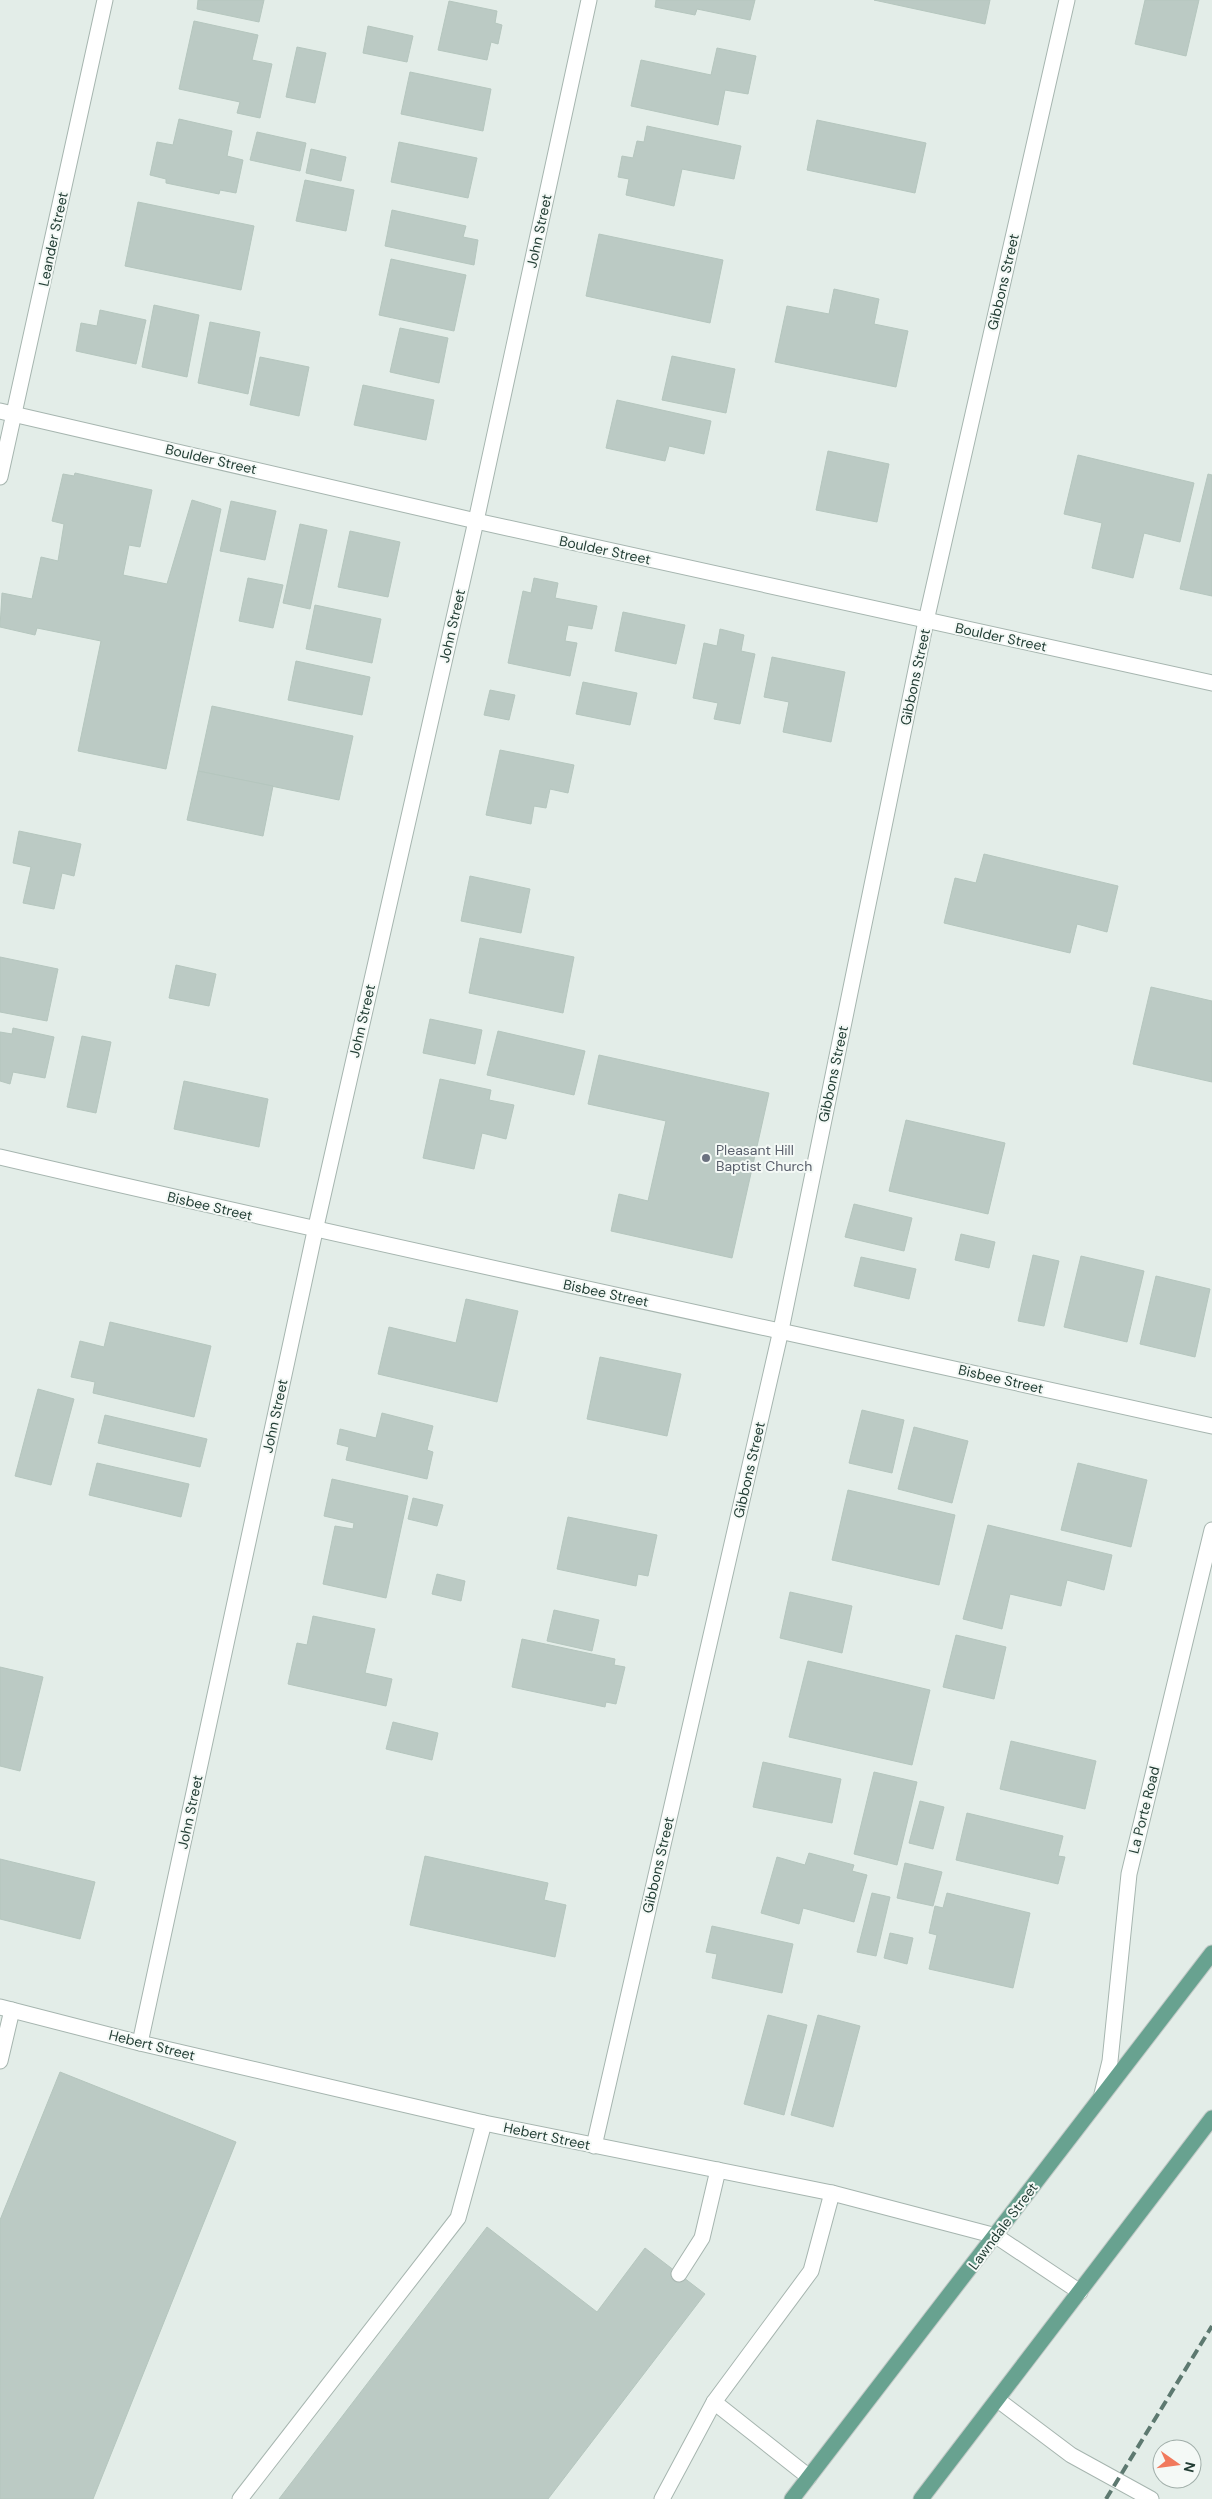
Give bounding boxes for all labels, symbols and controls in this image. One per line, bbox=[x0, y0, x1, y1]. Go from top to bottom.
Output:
street label: Leander Street bbox=[34, 190, 72, 288]
street label: John Street bbox=[522, 193, 556, 269]
street label: Gibbons Street bbox=[983, 232, 1023, 332]
street label: Boulder Street bbox=[164, 440, 258, 478]
street label: Boulder Street bbox=[558, 532, 652, 568]
street label: John Street bbox=[435, 588, 469, 664]
street label: Boulder Street bbox=[954, 619, 1048, 655]
street label: Gibbons Street bbox=[896, 627, 934, 727]
street label: John Street bbox=[345, 983, 379, 1059]
street label: Gibbons Street bbox=[814, 1024, 852, 1124]
place label: Pleasant Hill Baptist Church bbox=[716, 1141, 812, 1175]
marker: Pleasant Hill Baptist Church bbox=[700, 1152, 712, 1164]
street label: Bisbee Street bbox=[166, 1187, 254, 1225]
street label: Bisbee Street bbox=[562, 1275, 650, 1311]
street label: Bisbee Street bbox=[957, 1360, 1045, 1398]
street label: John Street bbox=[258, 1378, 292, 1454]
street label: Gibbons Street bbox=[729, 1420, 769, 1520]
street label: La Porte Road bbox=[1124, 1764, 1164, 1856]
street label: John Street bbox=[173, 1774, 207, 1850]
street label: Gibbons Street bbox=[638, 1815, 678, 1915]
street label: Hebert Street bbox=[107, 2026, 197, 2064]
street label: Hebert Street bbox=[502, 2118, 592, 2154]
street label: Lawndale Street bbox=[964, 2179, 1042, 2273]
north arrow bbox=[1152, 2439, 1202, 2489]
text: N bbox=[1180, 2460, 1200, 2474]

